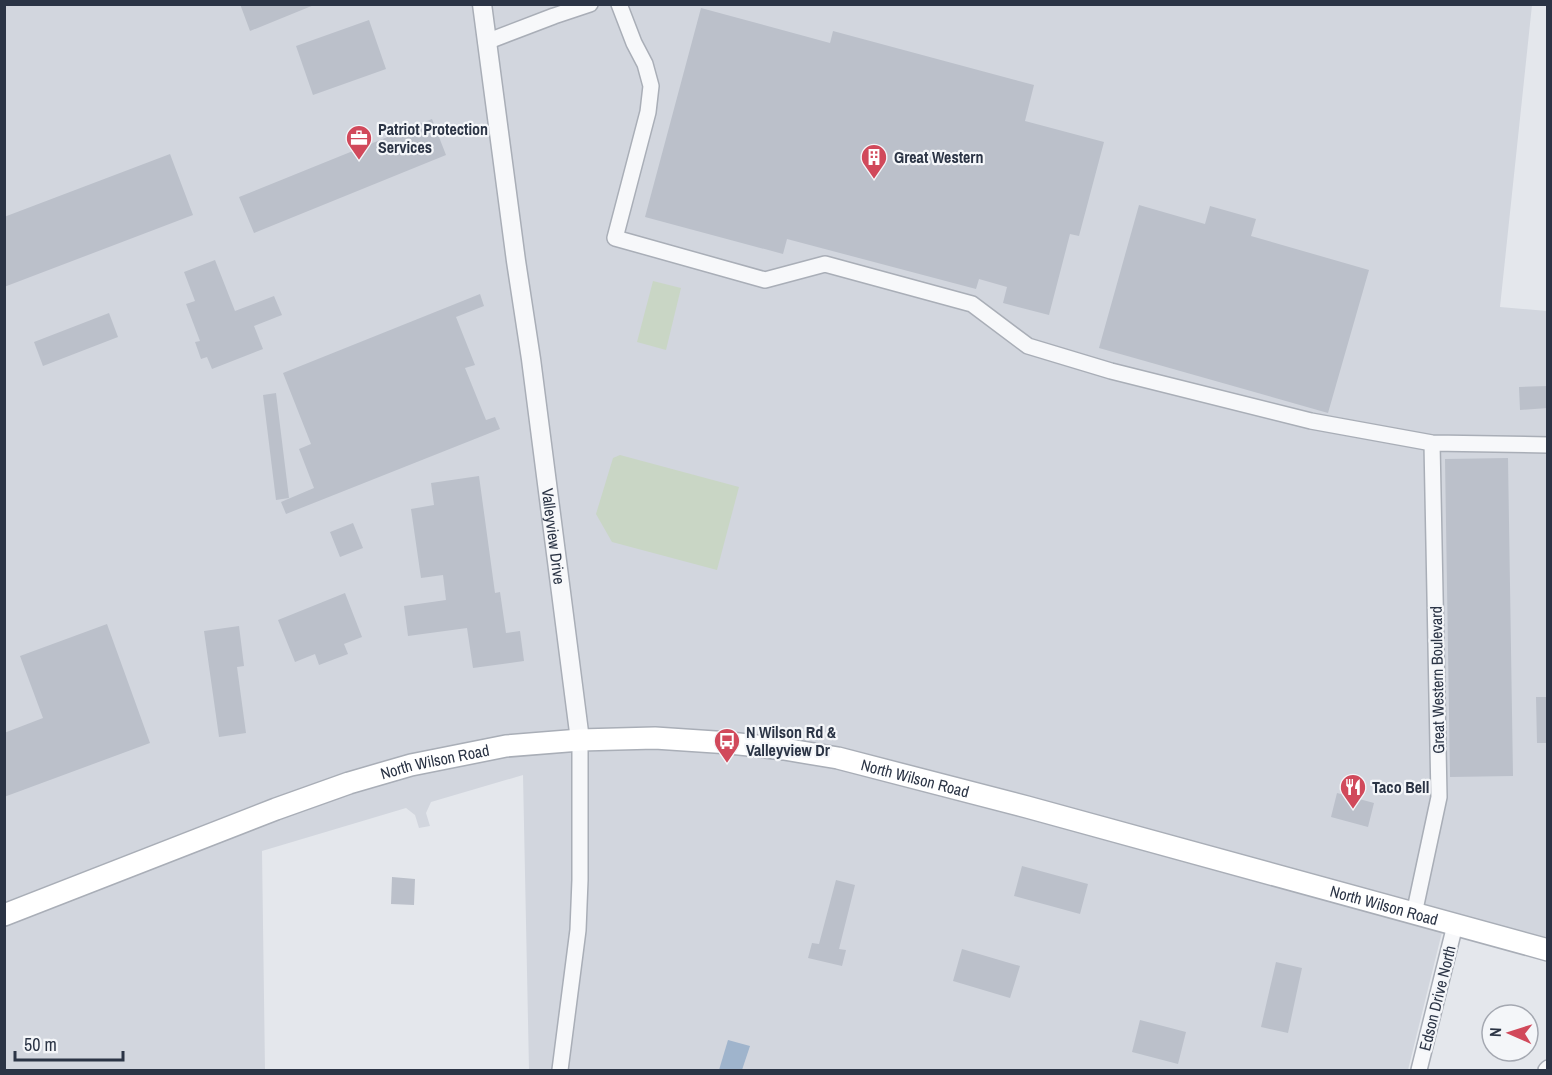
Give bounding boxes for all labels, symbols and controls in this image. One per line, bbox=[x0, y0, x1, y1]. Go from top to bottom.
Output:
place label: Patriot Protection Services bbox=[378, 118, 488, 158]
office icon: Patriot Protection Services bbox=[344, 123, 374, 161]
building icon: Great Western bbox=[859, 142, 889, 180]
place label: Great Western bbox=[894, 146, 983, 168]
street label: Valleyview Drive bbox=[537, 487, 571, 586]
street label: Great Western Boulevard bbox=[1425, 606, 1449, 754]
place label: N Wilson Rd & Valleyview Dr bbox=[746, 721, 837, 761]
bus stop icon: N Wilson Rd & Valleyview Dr bbox=[712, 726, 742, 764]
street label: North Wilson Road bbox=[378, 739, 491, 784]
street label: North Wilson Road bbox=[859, 753, 972, 803]
restaurant icon: Taco Bell bbox=[1338, 772, 1368, 810]
place label: Taco Bell bbox=[1372, 776, 1429, 798]
street label: North Wilson Road bbox=[1328, 880, 1441, 930]
street label: Edson Drive North bbox=[1413, 943, 1461, 1053]
north arrow bbox=[1480, 1003, 1540, 1063]
scale bar bbox=[15, 1024, 123, 1062]
text: N bbox=[1484, 1027, 1506, 1038]
text: 50 m bbox=[24, 1032, 57, 1057]

